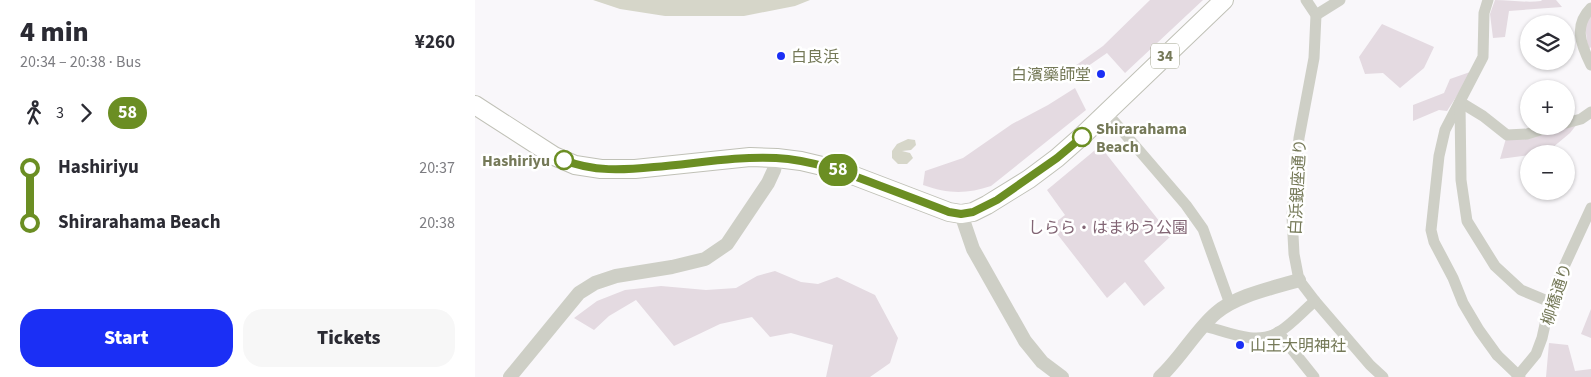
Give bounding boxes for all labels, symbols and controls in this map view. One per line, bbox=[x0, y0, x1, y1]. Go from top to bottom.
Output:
text: 4 min bbox=[20, 12, 89, 52]
map controls bbox=[1520, 15, 1575, 200]
button: layers bbox=[1520, 15, 1575, 70]
text: ¥260 bbox=[415, 29, 455, 56]
road number: 34 bbox=[1151, 44, 1179, 68]
place label: 白良浜 bbox=[791, 46, 839, 68]
marker: 白良浜 bbox=[775, 50, 787, 62]
text: 20:34 – 20:38 · Bus bbox=[20, 51, 141, 73]
place label: 白濱藥師堂 bbox=[1011, 64, 1091, 86]
marker: 白濱藥師堂 bbox=[1095, 68, 1107, 80]
button: + bbox=[1520, 80, 1575, 135]
icon: walk bbox=[20, 99, 48, 127]
icon: forward bbox=[72, 99, 100, 127]
text: 58 bbox=[118, 100, 137, 125]
text: 3 bbox=[56, 102, 64, 124]
place label: Shirarahama Beach bbox=[1096, 118, 1187, 158]
marker: Shirarahama Beach bbox=[1072, 127, 1092, 147]
street label: 白浜銀座通り bbox=[1285, 139, 1311, 236]
button: − bbox=[1520, 145, 1575, 200]
place label: Hashiriyu bbox=[482, 150, 550, 172]
marker: Hashiriyu bbox=[554, 150, 574, 170]
text: Hashiriyu bbox=[58, 154, 139, 181]
line badge: 58 bbox=[815, 154, 861, 186]
text: 20:37 bbox=[419, 157, 455, 179]
text: 58 bbox=[828, 157, 848, 182]
text: Shirarahama Beach bbox=[58, 209, 221, 236]
text: 20:38 bbox=[419, 212, 455, 234]
park label: しらら・はまゆう公園 bbox=[1028, 217, 1188, 239]
street label: 柳橋通り bbox=[1537, 260, 1577, 328]
button: Start bbox=[20, 309, 233, 367]
button: Tickets bbox=[243, 309, 455, 367]
place label: 山王大明神社 bbox=[1250, 335, 1346, 357]
marker: 山王大明神社 bbox=[1234, 339, 1246, 351]

